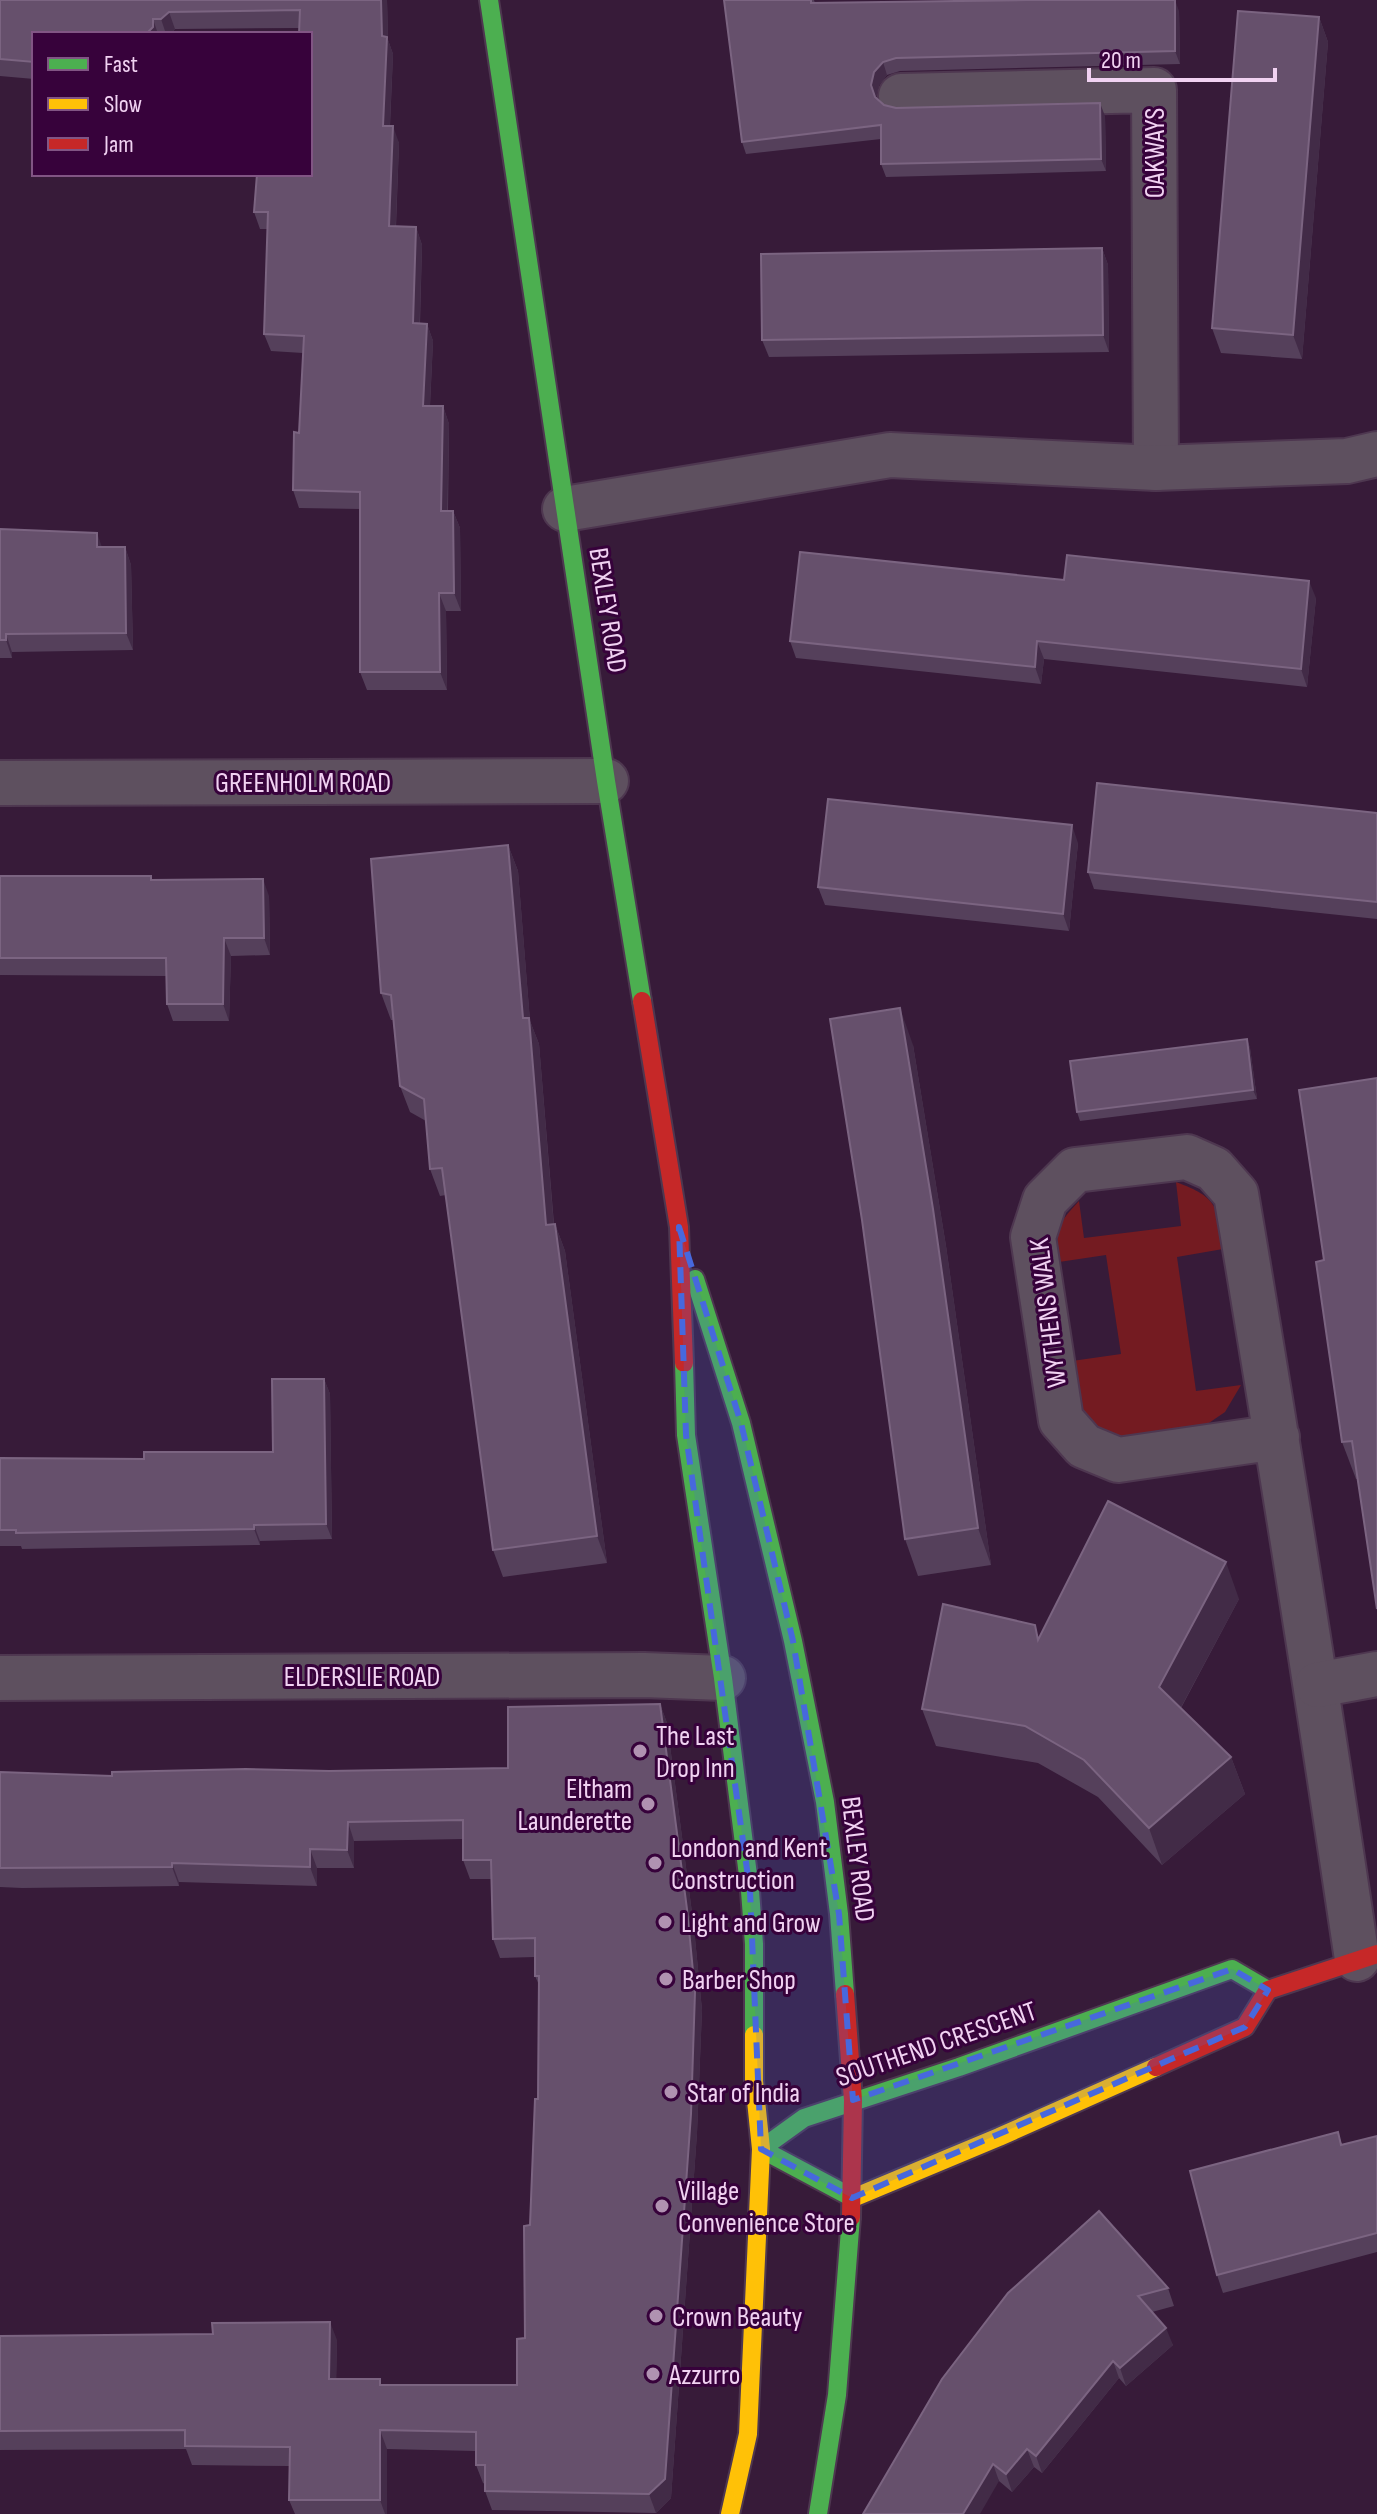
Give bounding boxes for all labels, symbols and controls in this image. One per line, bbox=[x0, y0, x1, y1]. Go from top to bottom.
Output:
legend bbox=[32, 32, 312, 176]
scale bar bbox=[1089, 32, 1275, 82]
text: 20 m bbox=[1101, 46, 1141, 75]
text: Fast bbox=[104, 50, 138, 79]
text: Slow bbox=[104, 90, 142, 119]
street label: OAKWAYS bbox=[1139, 108, 1172, 198]
text: Jam bbox=[103, 130, 134, 159]
street label: BEXLEY ROAD bbox=[581, 545, 634, 675]
street label: GREENHOLM ROAD bbox=[215, 767, 391, 800]
street label: WYTHENS WALK bbox=[1023, 1236, 1074, 1390]
street label: ELDERSLIE ROAD bbox=[284, 1661, 440, 1694]
place label: The Last Drop Inn bbox=[656, 1720, 735, 1785]
marker: The Last Drop Inn bbox=[631, 1742, 649, 1760]
place label: Eltham Launderette bbox=[517, 1773, 632, 1838]
marker: Eltham Launderette bbox=[639, 1795, 657, 1813]
street label: BEXLEY ROAD bbox=[833, 1795, 882, 1924]
place label: London and Kent Construction bbox=[671, 1832, 827, 1897]
marker: London and Kent Construction bbox=[646, 1854, 664, 1872]
place label: Light and Grow bbox=[681, 1907, 821, 1940]
marker: Light and Grow bbox=[656, 1913, 674, 1931]
place label: Barber Shop bbox=[682, 1964, 796, 1997]
marker: Barber Shop bbox=[657, 1970, 675, 1988]
street label: SOUTHEND CRESCENT bbox=[832, 1995, 1041, 2094]
place label: Star of India bbox=[687, 2077, 800, 2110]
marker: Star of India bbox=[662, 2083, 680, 2101]
place label: Village Convenience Store bbox=[678, 2175, 855, 2240]
marker: Village Convenience Store bbox=[653, 2197, 671, 2215]
place label: Crown Beauty bbox=[672, 2301, 803, 2334]
marker: Crown Beauty bbox=[647, 2307, 665, 2325]
place label: Azzurro bbox=[668, 2359, 740, 2392]
marker: Azzurro bbox=[644, 2365, 662, 2383]

